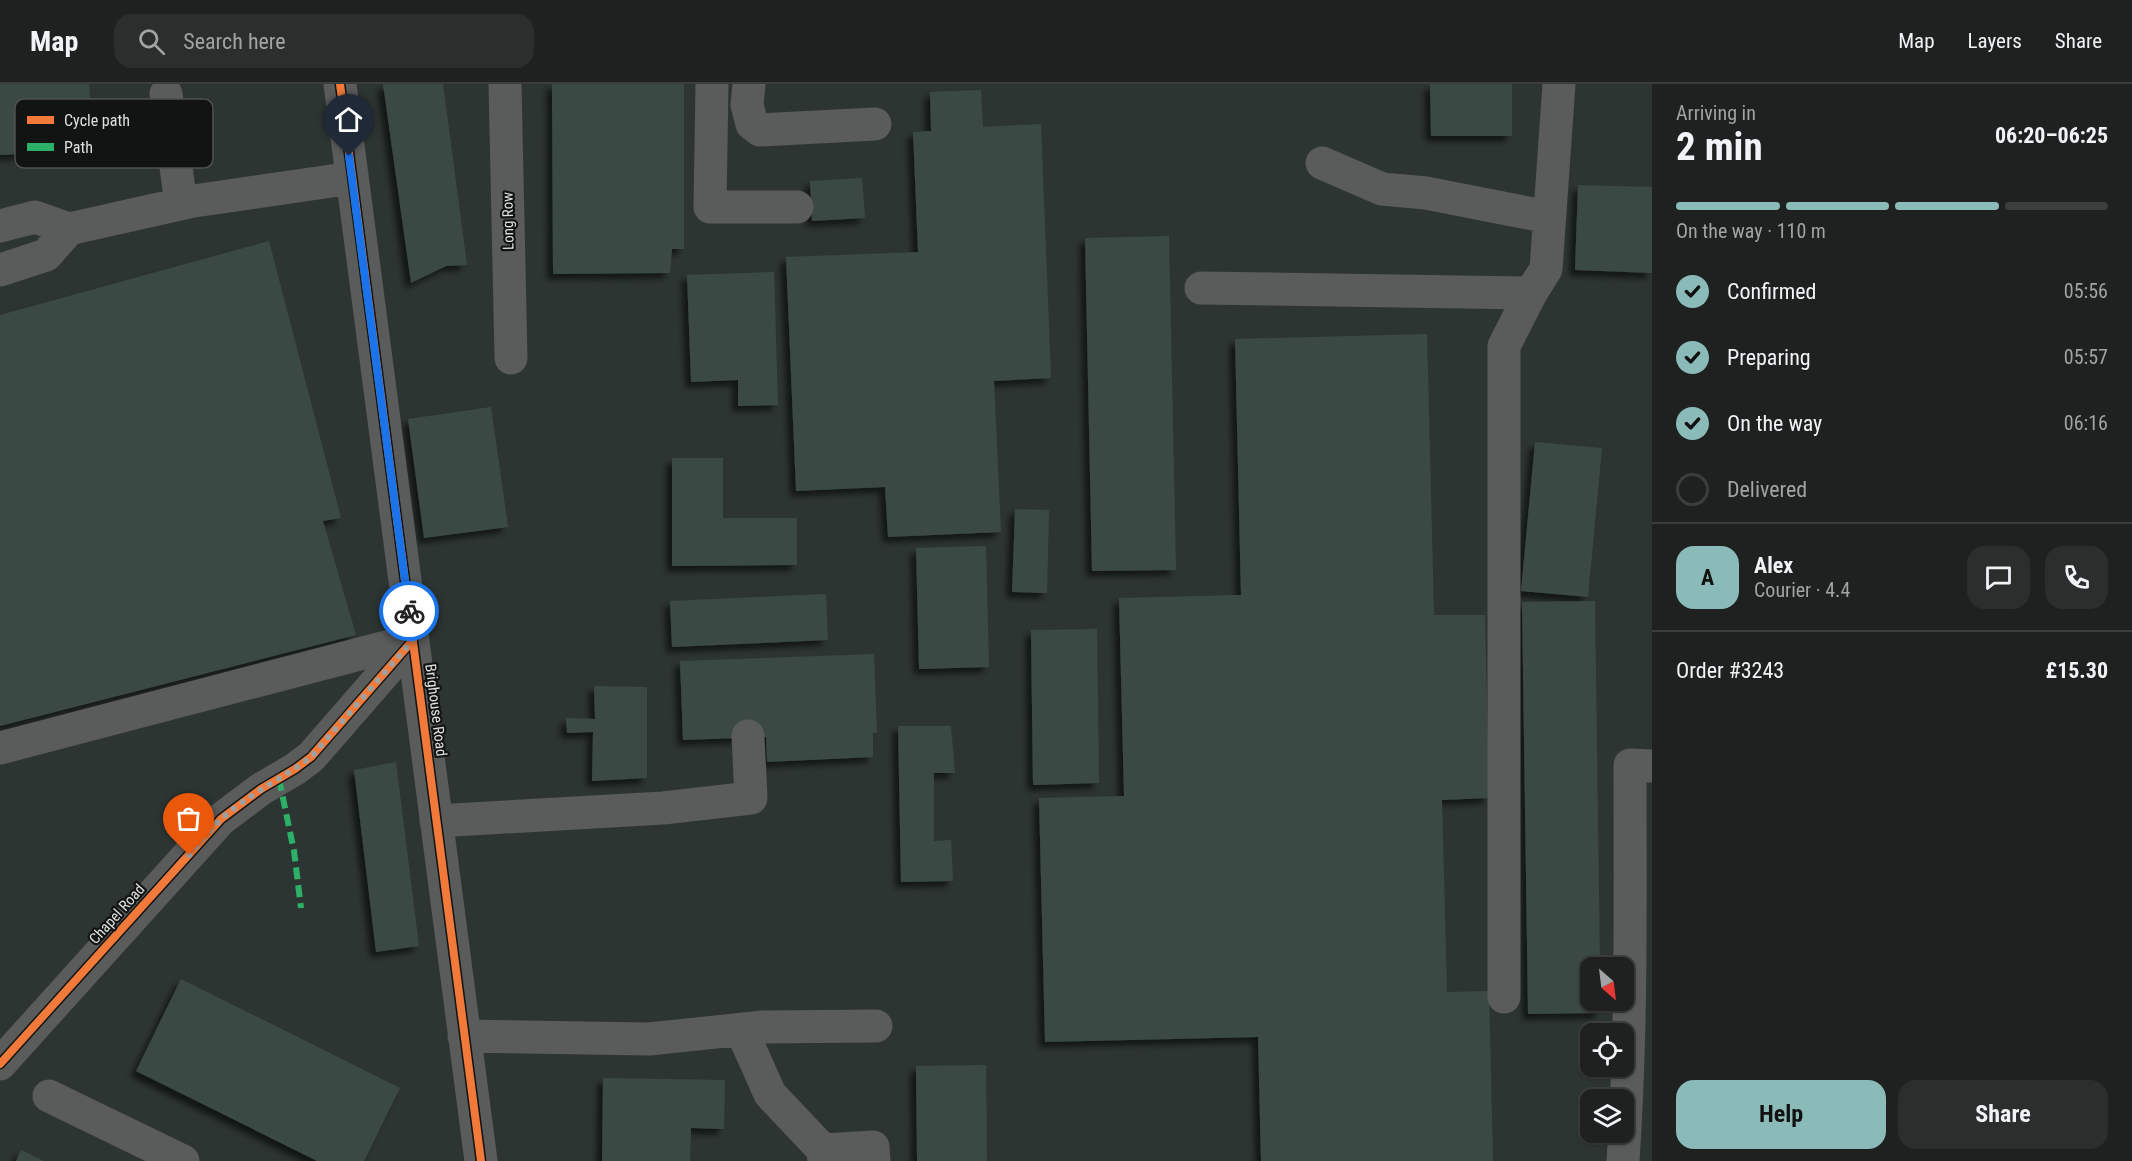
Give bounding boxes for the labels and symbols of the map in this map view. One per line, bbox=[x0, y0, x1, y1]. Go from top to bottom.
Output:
pin bbox=[323, 94, 374, 156]
legend bbox=[15, 99, 213, 168]
text: Cycle path bbox=[64, 111, 130, 130]
text: Path bbox=[64, 138, 93, 157]
street label: Long Row bbox=[498, 192, 518, 250]
courier bbox=[379, 581, 439, 641]
street label: Brighouse Road bbox=[421, 663, 451, 757]
pin bbox=[163, 793, 214, 855]
street label: Chapel Road bbox=[85, 880, 149, 948]
north arrow bbox=[1580, 957, 1634, 1011]

